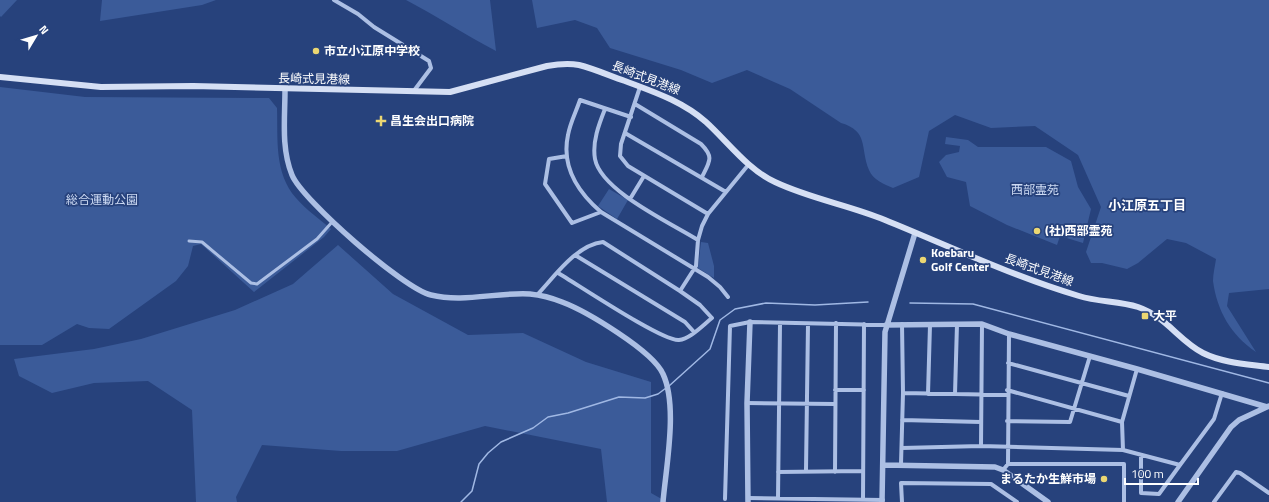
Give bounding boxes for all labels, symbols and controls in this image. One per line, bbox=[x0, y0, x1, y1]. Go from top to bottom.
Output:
north arrow bbox=[16, 16, 56, 56]
text: N bbox=[35, 22, 53, 38]
place label: 市立小江原中学校 bbox=[324, 41, 420, 60]
marker: 市立小江原中学校 bbox=[311, 46, 321, 56]
street label: 長崎式見港線 bbox=[609, 56, 683, 99]
street label: 長崎式見港線 bbox=[278, 68, 350, 89]
place label: 昌生会出口病院 bbox=[390, 111, 474, 130]
marker: 昌生会出口病院 bbox=[375, 115, 387, 127]
park label: 西部霊苑 bbox=[1011, 180, 1059, 199]
park label: 総合運動公園 bbox=[66, 190, 138, 209]
district label: 小江原五丁目 bbox=[1108, 195, 1186, 215]
place label: (社)西部霊苑 bbox=[1045, 221, 1112, 240]
marker: (社)西部霊苑 bbox=[1032, 226, 1042, 236]
place label: Koebaru Golf Center bbox=[931, 243, 990, 276]
street label: 長崎式見港線 bbox=[1002, 248, 1076, 291]
marker: Koebaru Golf Center bbox=[918, 255, 928, 265]
place label: 大平 bbox=[1153, 306, 1177, 325]
marker: 大平 bbox=[1140, 311, 1150, 321]
scale bar bbox=[1125, 460, 1198, 486]
text: 100 m bbox=[1131, 464, 1164, 483]
place label: まるたか生鮮市場 bbox=[1000, 469, 1096, 488]
marker: まるたか生鮮市場 bbox=[1099, 474, 1109, 484]

